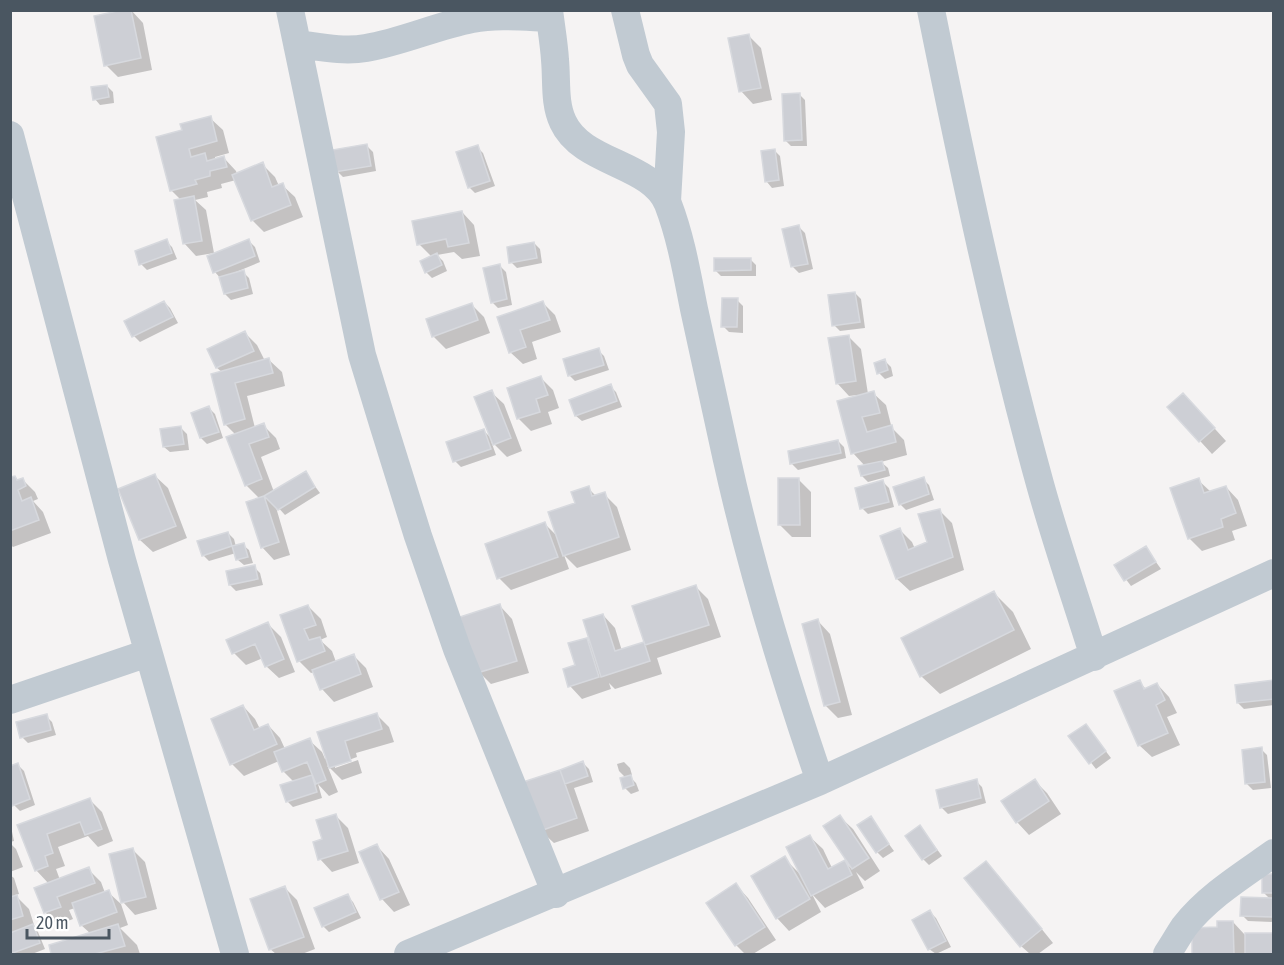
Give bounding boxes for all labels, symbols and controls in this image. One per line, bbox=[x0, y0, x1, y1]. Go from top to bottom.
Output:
scale bar bbox=[27, 902, 110, 940]
text: 20 m bbox=[36, 912, 68, 933]

